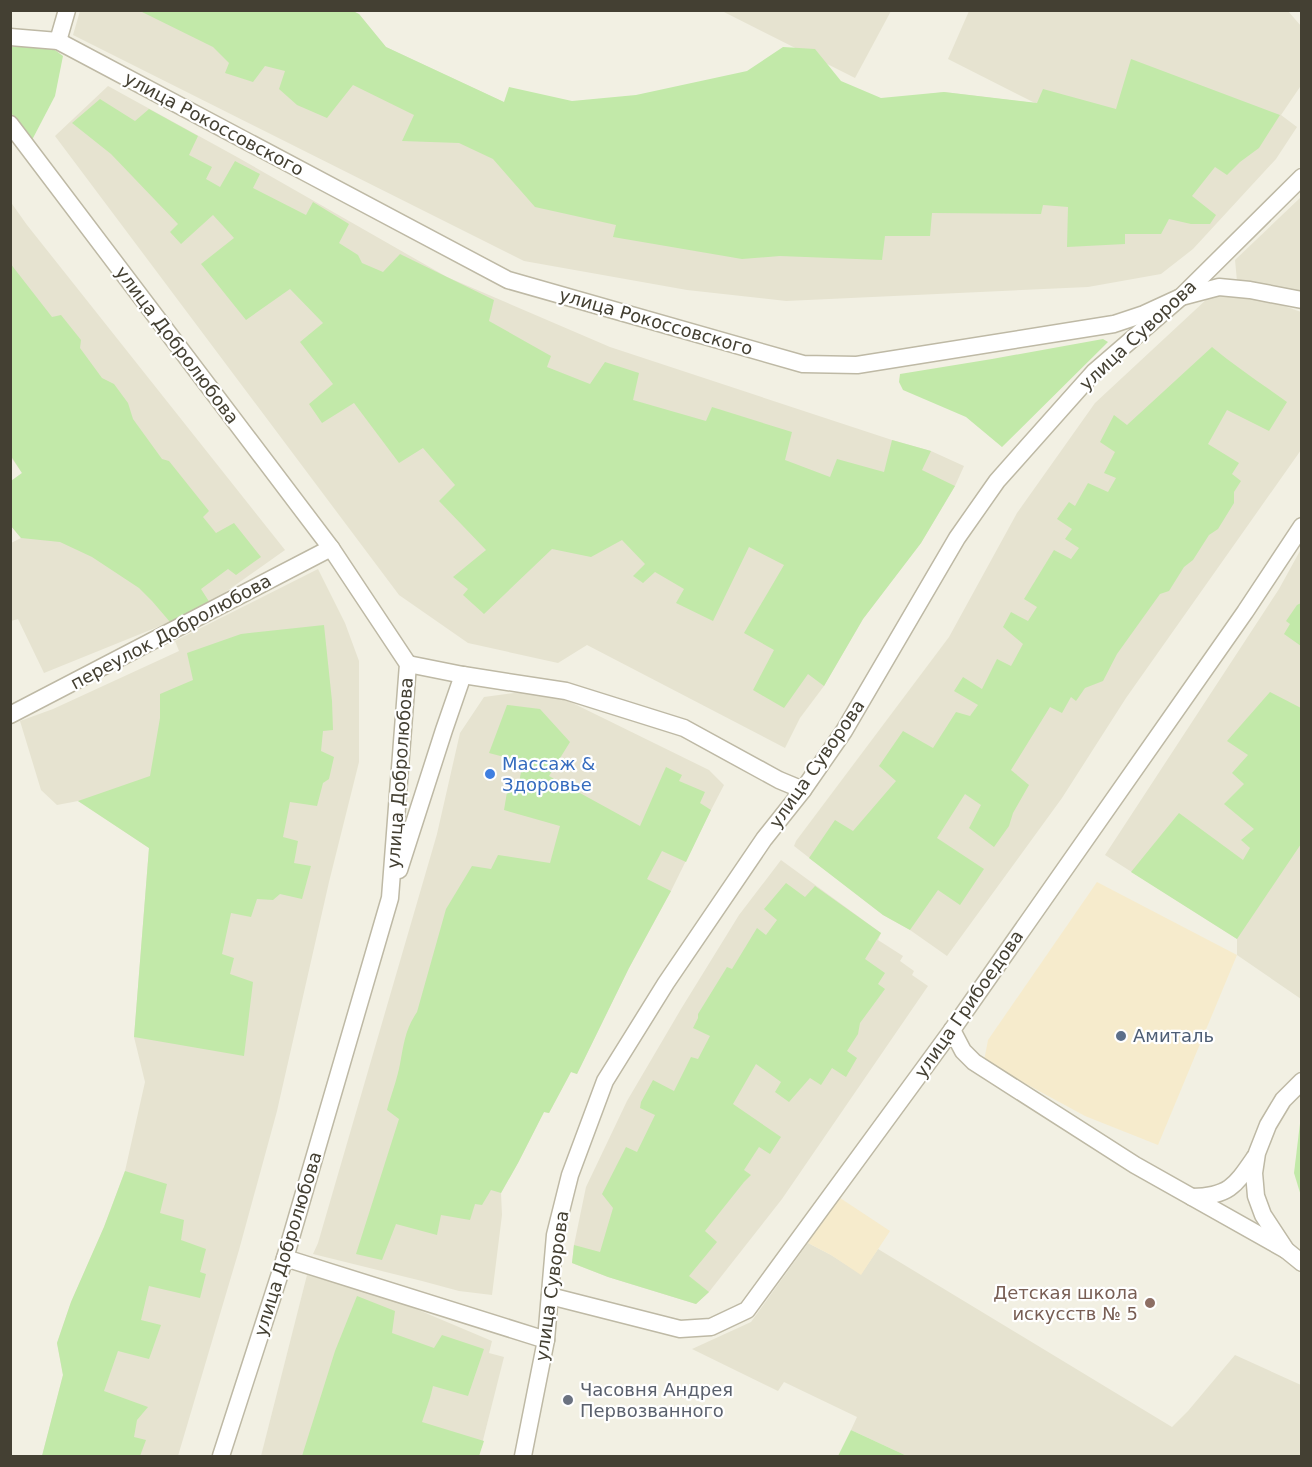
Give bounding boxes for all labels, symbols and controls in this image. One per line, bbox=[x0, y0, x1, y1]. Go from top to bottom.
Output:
street label: улица Рокоссовского bbox=[121, 67, 308, 180]
street label: улица Добролюбова bbox=[111, 262, 244, 428]
street label: улица Суворова bbox=[1075, 275, 1200, 394]
street label: улица Рокоссовского bbox=[557, 284, 755, 359]
street label: переулок Добролюбова bbox=[67, 570, 275, 693]
street label: улица Добролюбова bbox=[382, 677, 417, 869]
street label: улица Суворова bbox=[764, 696, 869, 832]
place label: Массаж & Здоровье bbox=[502, 753, 595, 795]
marker: Массаж & Здоровье bbox=[483, 767, 497, 781]
street label: улица Грибоедова bbox=[910, 926, 1027, 1082]
place label: Амиталь bbox=[1133, 1025, 1214, 1046]
marker: Амиталь bbox=[1114, 1029, 1128, 1043]
street label: улица Добролюбова bbox=[249, 1149, 326, 1339]
street label: улица Суворова bbox=[531, 1209, 572, 1363]
place label: Детская школа искусств № 5 bbox=[993, 1282, 1138, 1324]
marker: Детская школа искусств № 5 bbox=[1143, 1296, 1157, 1310]
place label: Часовня Андрея Первозванного bbox=[580, 1379, 733, 1421]
marker: Часовня Андрея Первозванного bbox=[561, 1393, 575, 1407]

